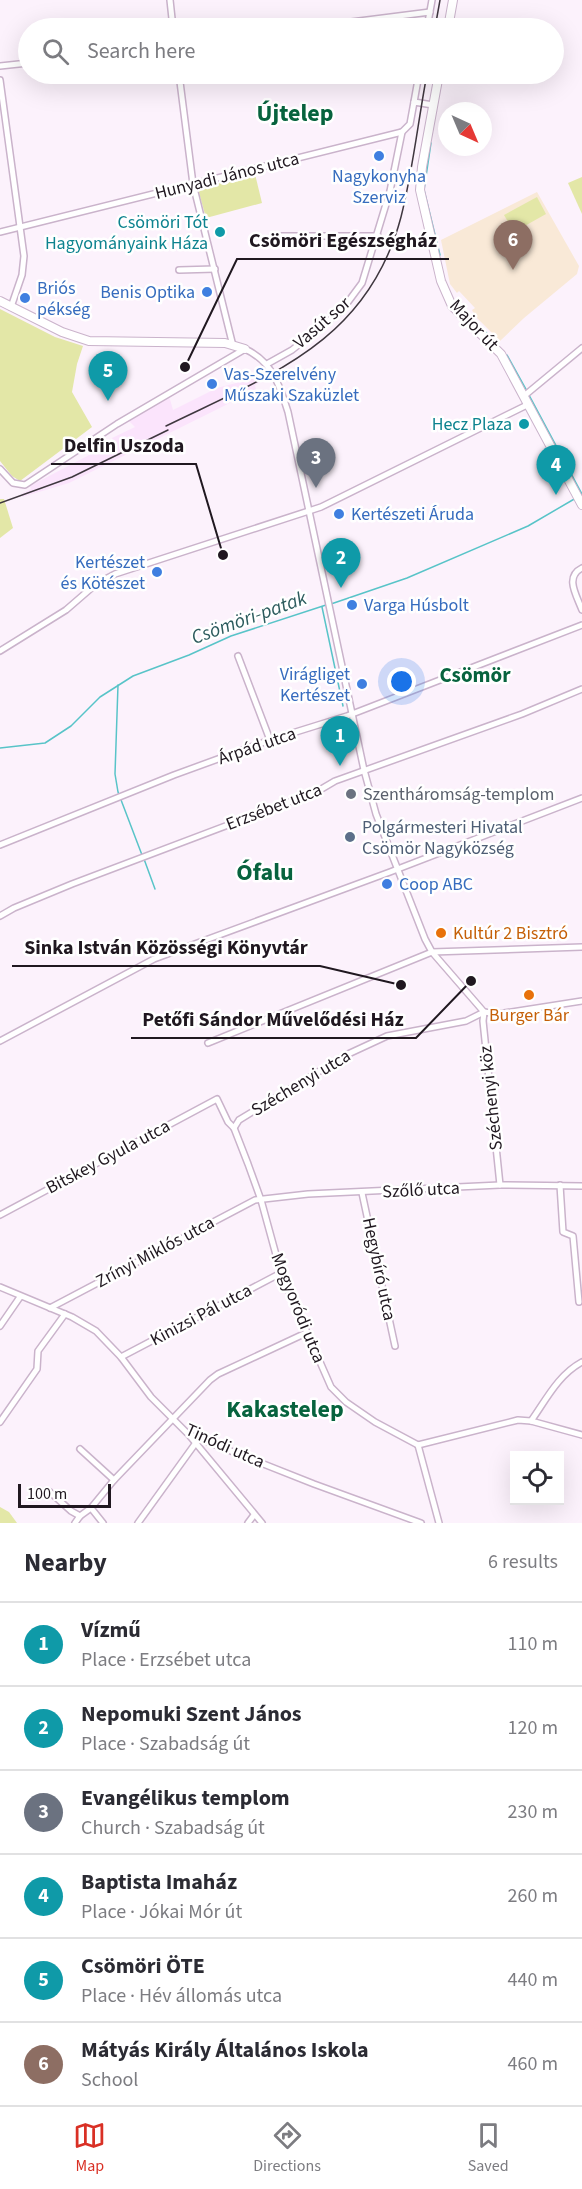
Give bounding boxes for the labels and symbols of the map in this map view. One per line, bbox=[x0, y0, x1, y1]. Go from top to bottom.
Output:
district label: Újtelep bbox=[257, 96, 333, 131]
north arrow bbox=[438, 102, 492, 156]
street label: Hunyadi János utca bbox=[152, 146, 302, 206]
marker: Nagykonyha Szerviz bbox=[372, 149, 386, 163]
place label: Nagykonyha Szerviz bbox=[332, 164, 426, 210]
place label: Csömöri Tót Hagyományaink Háza bbox=[45, 210, 208, 256]
pin: 6 bbox=[494, 220, 532, 270]
callout: Csömöri Egészségház bbox=[237, 221, 449, 259]
marker: Csömöri Tót Hagyományaink Háza bbox=[213, 225, 227, 239]
text: Csömöri Egészségház bbox=[249, 227, 437, 255]
place label: Briós pékség bbox=[37, 276, 90, 322]
place label: Benis Optika bbox=[100, 280, 195, 305]
marker: Benis Optika bbox=[200, 285, 214, 299]
marker: Briós pékség bbox=[18, 291, 32, 305]
street label: Vasút sor bbox=[288, 291, 357, 355]
street label: Major út bbox=[444, 294, 504, 356]
pin: 5 bbox=[88, 352, 128, 401]
place label: Vas-Szerelvény Műszaki Szaküzlet bbox=[224, 362, 359, 408]
marker: Vas-Szerelvény Műszaki Szaküzlet bbox=[205, 377, 219, 391]
place label: Hecz Plaza bbox=[432, 412, 512, 437]
marker: Hecz Plaza bbox=[517, 417, 531, 431]
callout: Delfin Uszoda bbox=[51, 426, 196, 464]
text: Delfin Uszoda bbox=[64, 432, 184, 460]
pin: 3 bbox=[296, 438, 336, 488]
pin: 4 bbox=[536, 446, 576, 495]
place label: Kertészeti Áruda bbox=[351, 502, 474, 527]
marker: Kertészeti Áruda bbox=[332, 507, 346, 521]
pin: 2 bbox=[322, 538, 360, 588]
place label: Kertészet és Kötészet bbox=[61, 550, 145, 596]
marker: Kertészet és Kötészet bbox=[150, 565, 164, 579]
water label: Csömöri-patak bbox=[187, 584, 311, 652]
place label: Varga Húsbolt bbox=[364, 593, 469, 618]
marker: Varga Húsbolt bbox=[345, 598, 359, 612]
district label: Csömör bbox=[439, 660, 511, 690]
place label: Virágliget Kertészet bbox=[280, 662, 350, 708]
your location bbox=[387, 667, 416, 696]
marker: Virágliget Kertészet bbox=[355, 677, 369, 691]
pin: 1 bbox=[320, 716, 360, 766]
street label: Árpád utca bbox=[215, 721, 299, 771]
street label: Erzsébet utca bbox=[222, 777, 326, 837]
place label: Szentháromság-templom bbox=[363, 782, 554, 807]
marker: Szentháromság-templom bbox=[344, 787, 358, 801]
place label: Polgármesteri Hivatal Csömör Nagyközség bbox=[362, 815, 523, 861]
marker: Polgármesteri Hivatal Csömör Nagyközség bbox=[343, 830, 357, 844]
district label: Ófalu bbox=[236, 855, 294, 890]
place label: Coop ABC bbox=[399, 872, 473, 897]
marker: Coop ABC bbox=[380, 877, 394, 891]
place label: Kultúr 2 Bisztró bbox=[453, 921, 568, 946]
marker: Kultúr 2 Bisztró bbox=[434, 926, 448, 940]
callout: Sinka István Közösségi Könyvtár bbox=[12, 928, 320, 966]
text: Sinka István Közösségi Könyvtár bbox=[24, 934, 308, 962]
marker: Burger Bár bbox=[522, 988, 536, 1002]
callout: Petőfi Sándor Művelődési Ház bbox=[131, 1000, 416, 1038]
place label: Burger Bár bbox=[489, 1003, 570, 1028]
text: Petőfi Sándor Művelődési Ház bbox=[142, 1006, 404, 1034]
street label: Széchenyi utca bbox=[247, 1043, 355, 1123]
street label: Széchenyi köz bbox=[473, 1044, 509, 1152]
street label: Bitskey Gyula utca bbox=[41, 1114, 175, 1200]
street label: Szőlő utca bbox=[382, 1175, 460, 1205]
street label: Zrínyi Miklós utca bbox=[91, 1210, 219, 1294]
street label: Hegybíró utca bbox=[356, 1215, 402, 1323]
street label: Mogyoródi utca bbox=[265, 1249, 331, 1367]
street label: Kinizsi Pál utca bbox=[146, 1278, 256, 1352]
district label: Kakastelep bbox=[226, 1392, 344, 1427]
street label: Tinódi utca bbox=[181, 1417, 269, 1475]
scale bar bbox=[18, 1481, 111, 1508]

